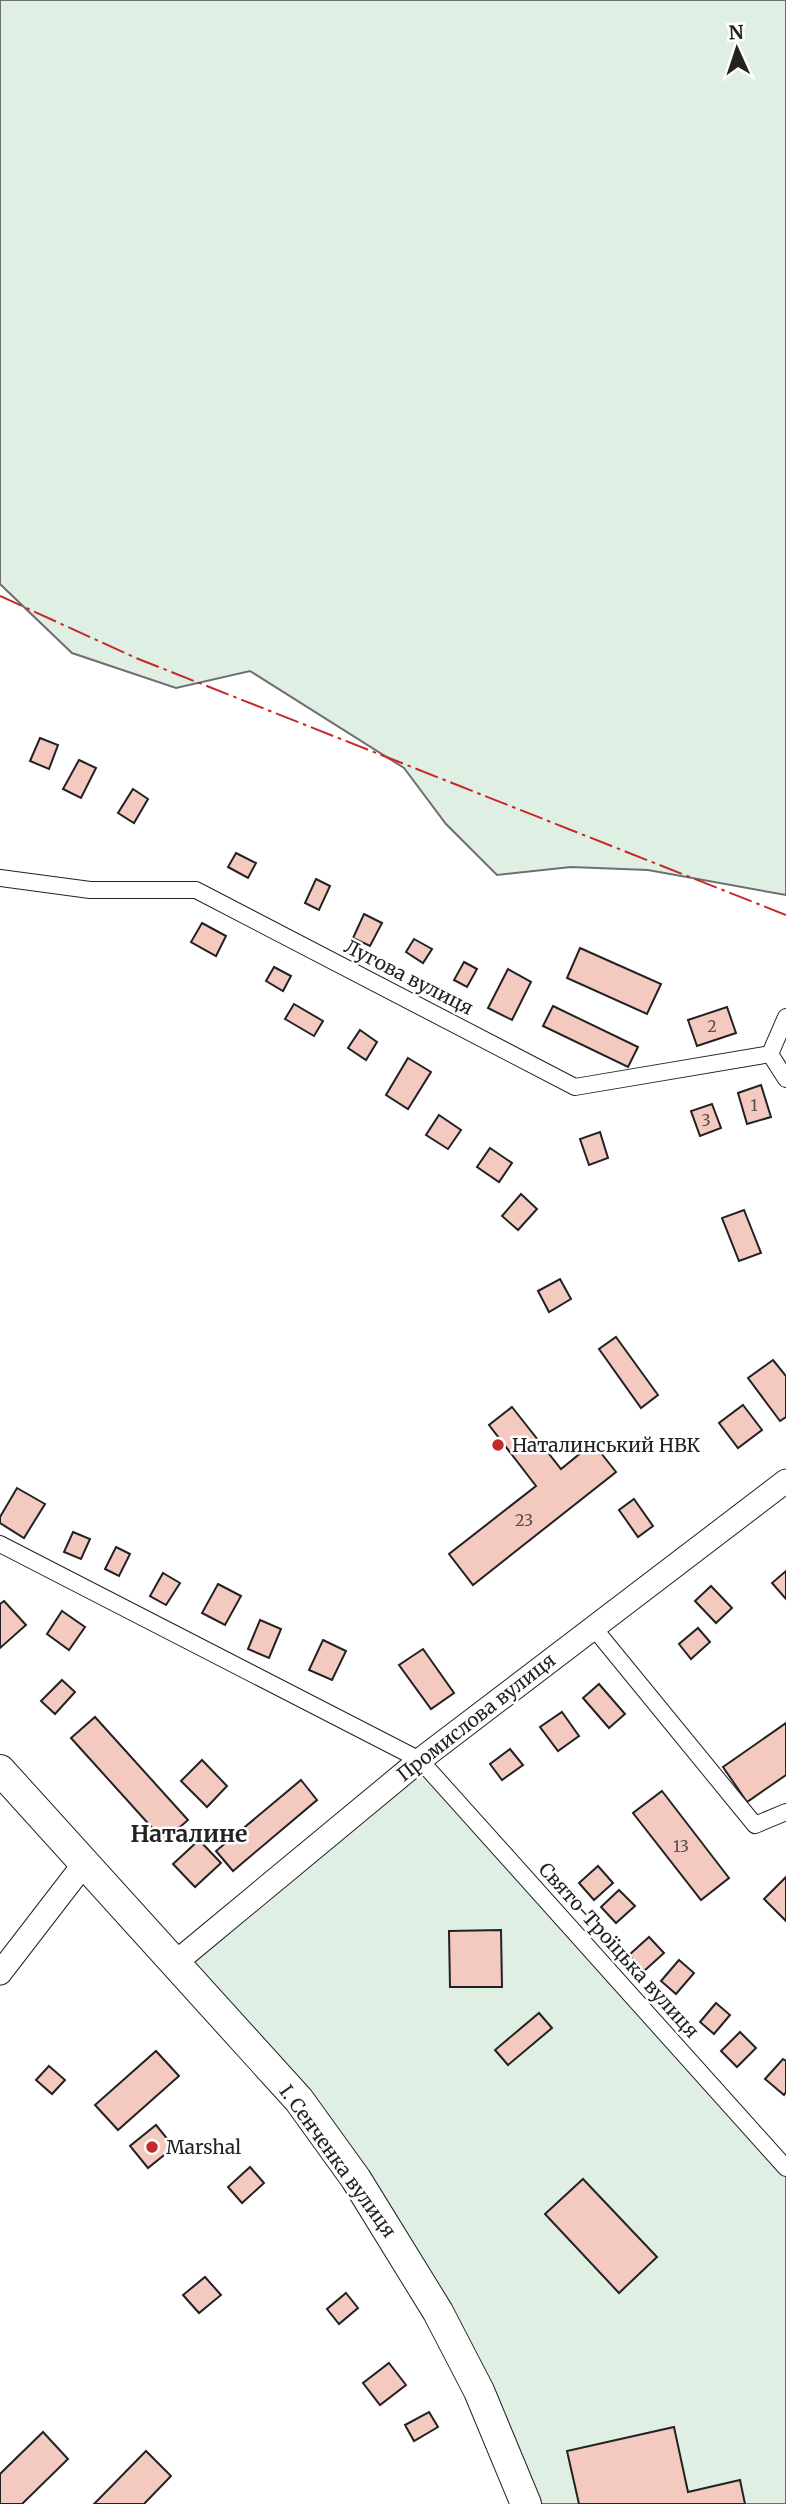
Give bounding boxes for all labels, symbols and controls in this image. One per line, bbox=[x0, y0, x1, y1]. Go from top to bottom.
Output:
north arrow bbox=[702, 14, 772, 84]
text: N bbox=[728, 20, 744, 44]
street label: Лугова вулиця bbox=[341, 934, 477, 1020]
house number: 2 bbox=[707, 1016, 717, 1036]
house number: 1 bbox=[750, 1095, 758, 1115]
house number: 3 bbox=[701, 1110, 711, 1130]
place label: Наталинський НВК bbox=[512, 1433, 700, 1457]
marker: Наталинський НВК bbox=[490, 1437, 506, 1453]
house number: 23 bbox=[515, 1510, 533, 1530]
street label: Промислова вулиця bbox=[392, 1648, 560, 1786]
district label: Наталине bbox=[130, 1819, 248, 1848]
house number: 13 bbox=[673, 1836, 689, 1856]
street label: Свято-Троїцька вулиця bbox=[534, 1857, 704, 2043]
street label: І. Сенченка вулиця bbox=[275, 2080, 401, 2242]
place label: Marshal bbox=[166, 2135, 241, 2159]
marker: Marshal bbox=[144, 2139, 160, 2155]

